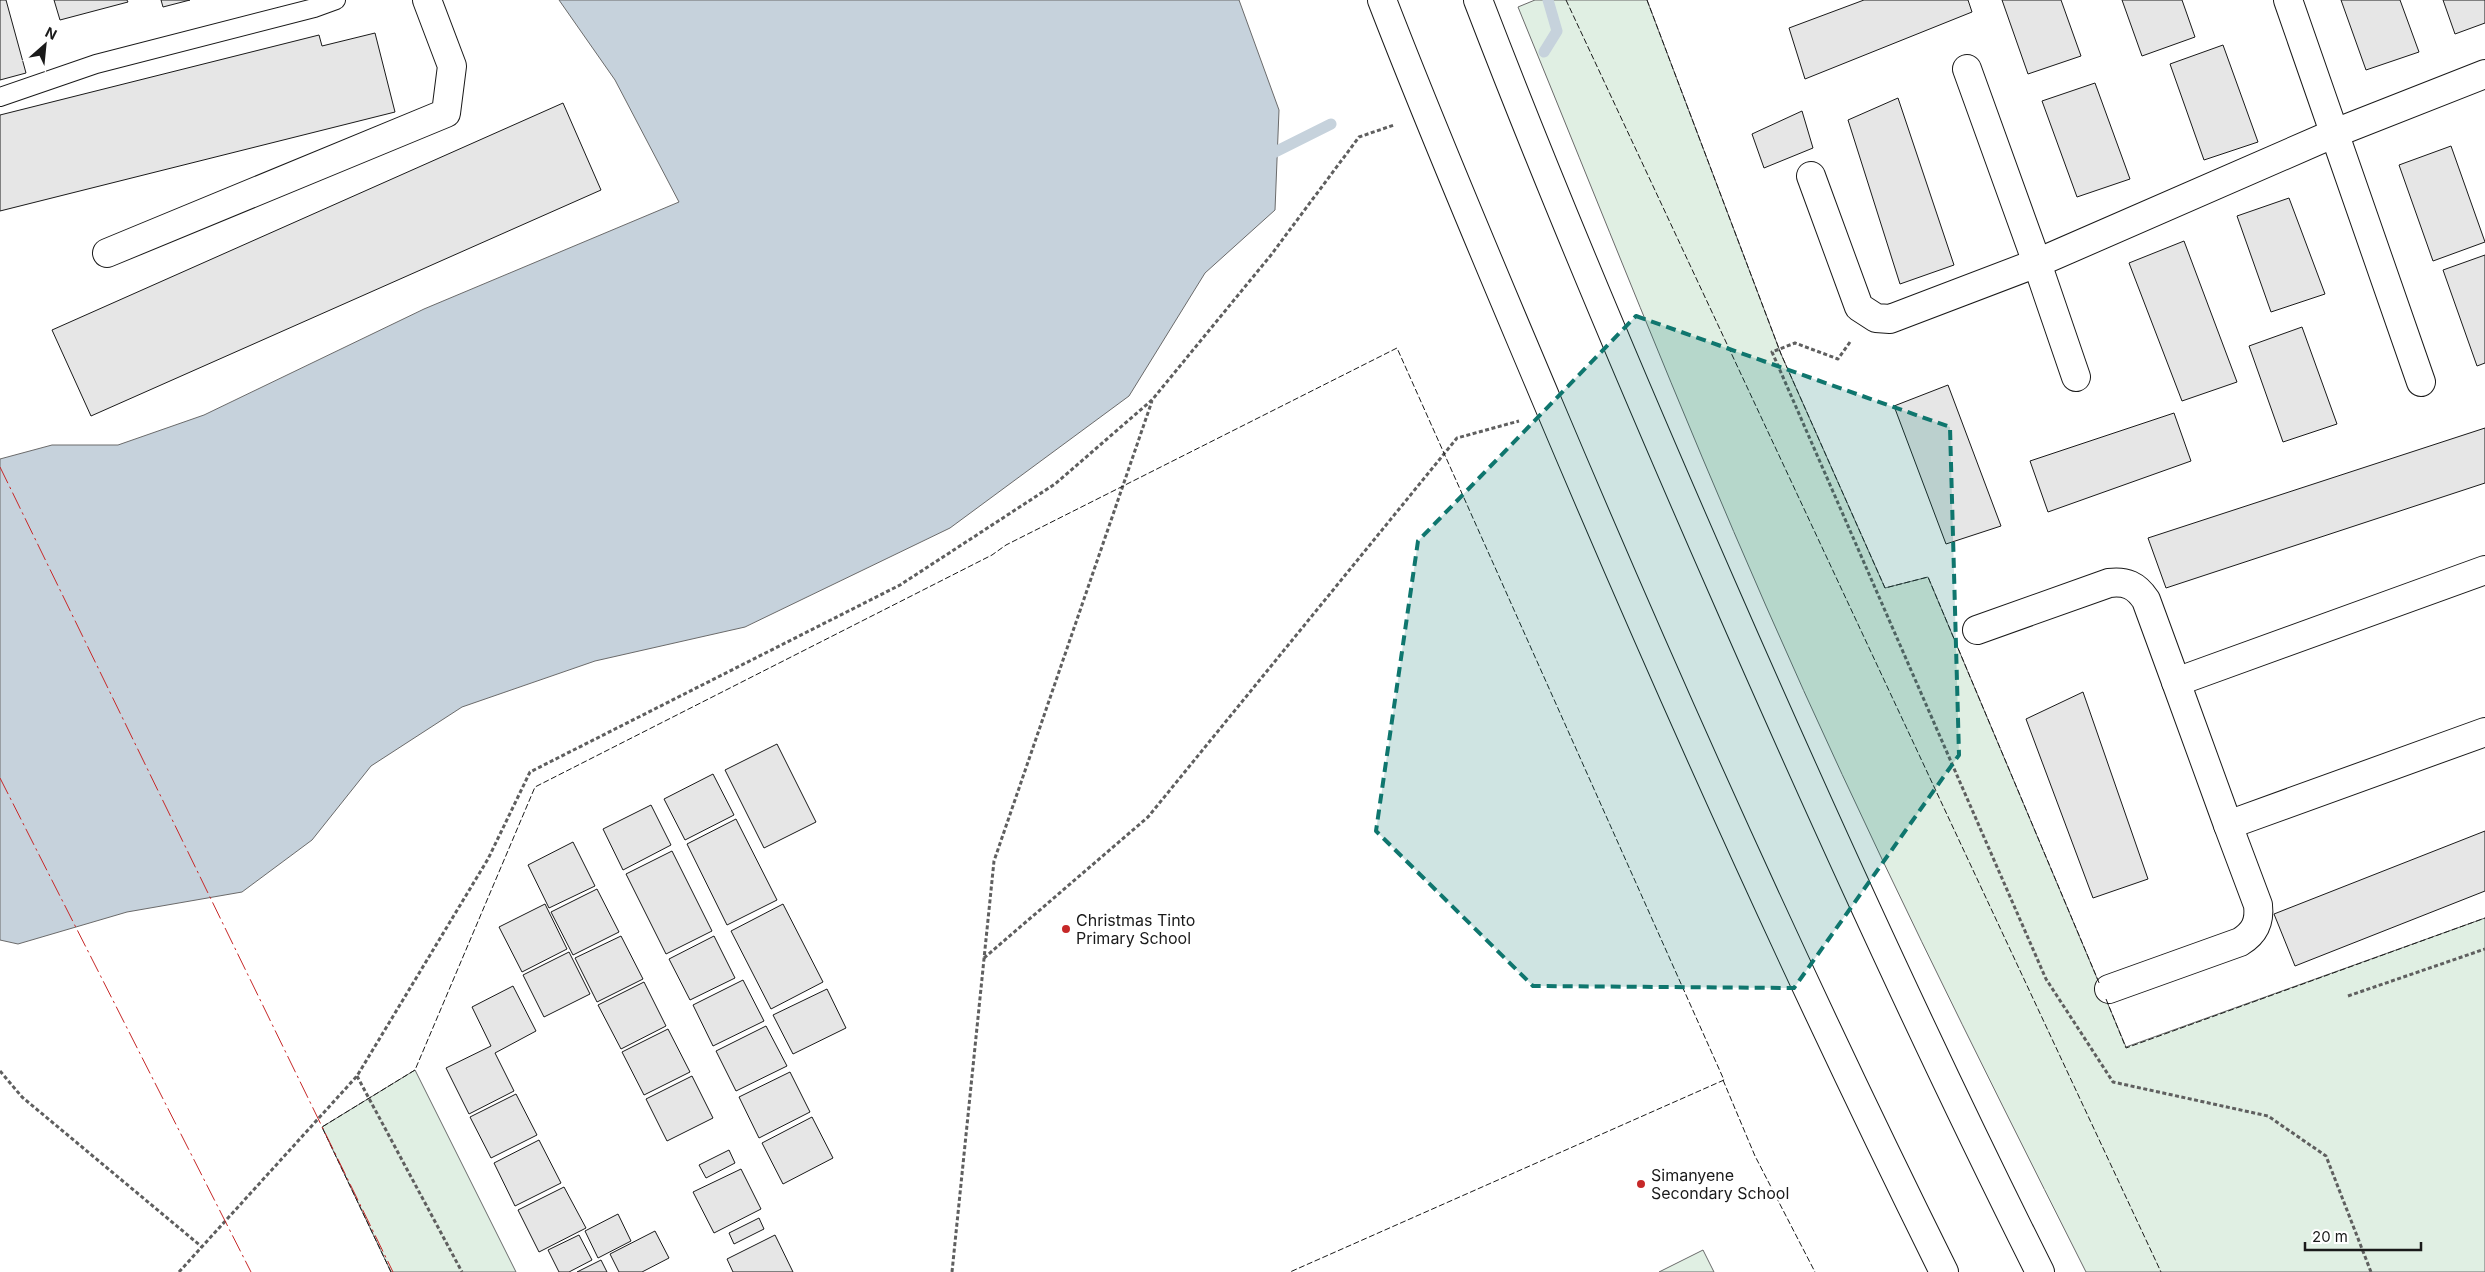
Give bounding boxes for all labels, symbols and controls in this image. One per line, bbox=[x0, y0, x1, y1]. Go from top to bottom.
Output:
north arrow bbox=[20, 20, 70, 70]
text: N bbox=[43, 23, 60, 43]
place label: Christmas Tinto Primary School bbox=[1076, 910, 1195, 948]
marker: Christmas Tinto Primary School bbox=[1060, 923, 1072, 935]
place label: Simanyene Secondary School bbox=[1651, 1165, 1789, 1203]
marker: Simanyene Secondary School bbox=[1635, 1178, 1647, 1190]
scale bar bbox=[2305, 1220, 2421, 1252]
text: 20 m bbox=[2312, 1227, 2348, 1246]

